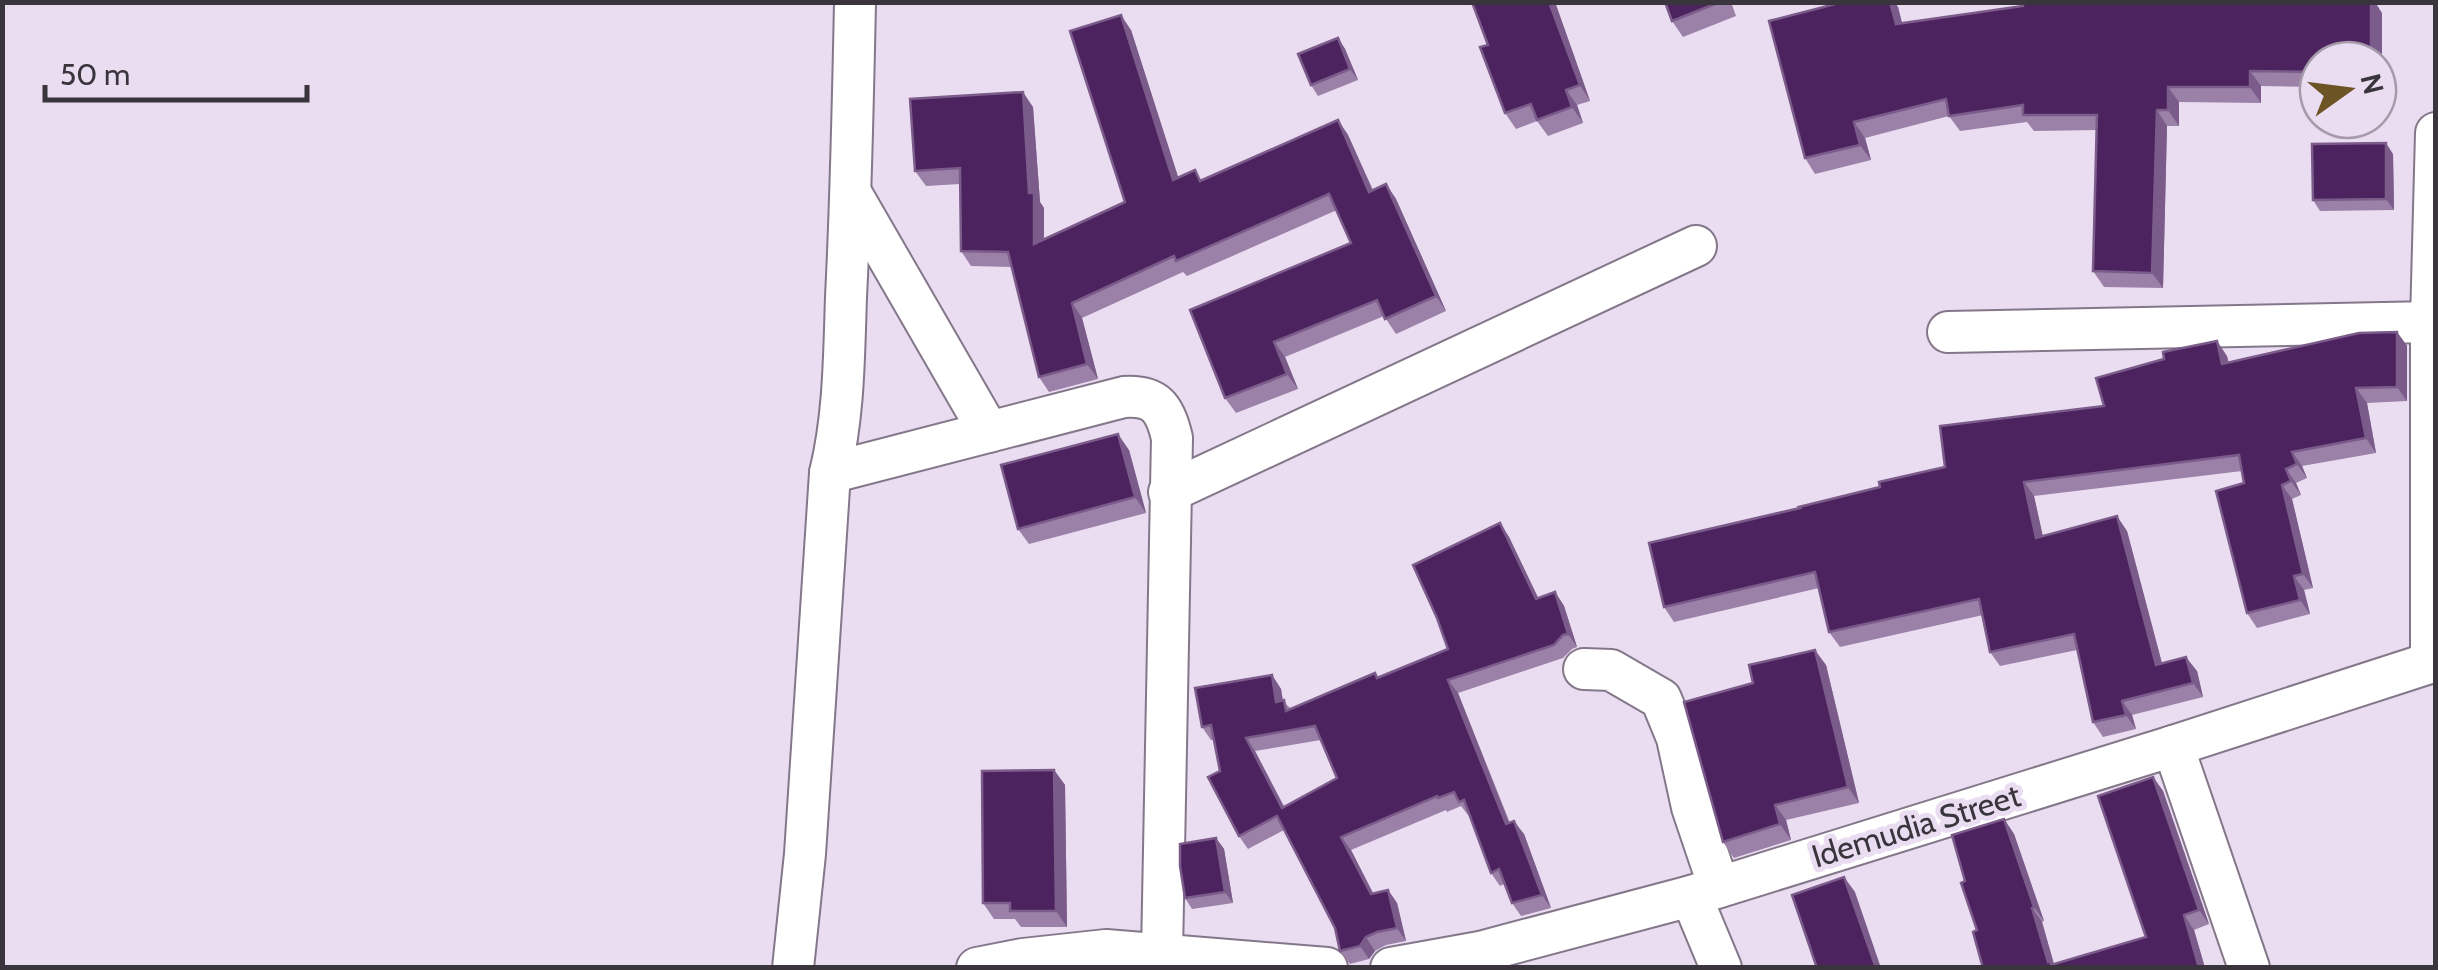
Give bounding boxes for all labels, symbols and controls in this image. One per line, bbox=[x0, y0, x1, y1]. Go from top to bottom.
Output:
scale bar bbox=[45, 40, 308, 102]
north arrow bbox=[2298, 40, 2398, 140]
text: 50 m bbox=[60, 56, 130, 93]
text: N bbox=[2353, 70, 2391, 98]
street label: Idemudia Street bbox=[1807, 775, 2025, 876]

